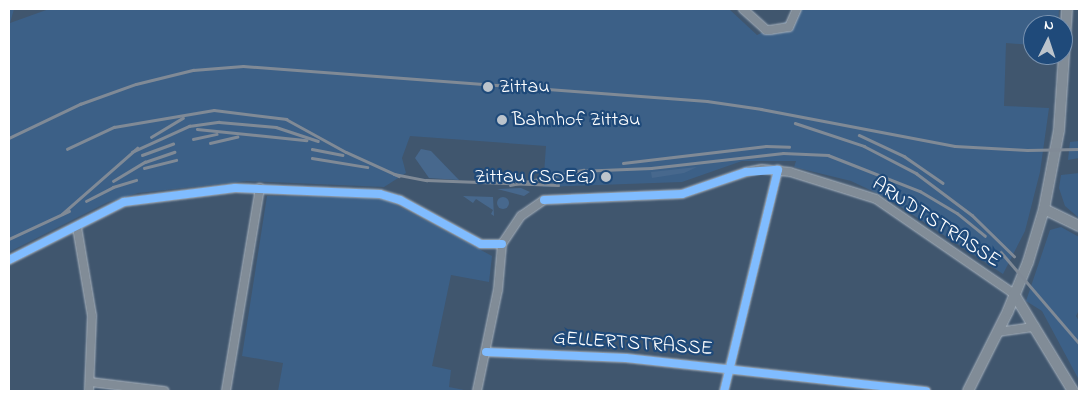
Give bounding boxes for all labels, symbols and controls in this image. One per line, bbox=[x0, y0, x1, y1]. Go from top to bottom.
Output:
north arrow bbox=[1023, 15, 1073, 65]
text: N bbox=[1044, 15, 1054, 36]
place label: Zittau bbox=[499, 75, 550, 99]
marker: Zittau bbox=[481, 80, 495, 94]
place label: Bahnhof Zittau bbox=[512, 108, 640, 132]
marker: Bahnhof Zittau bbox=[496, 114, 508, 126]
place label: Zittau (SOEG) bbox=[475, 165, 595, 189]
marker: Zittau (SOEG) bbox=[599, 170, 613, 184]
street label: ARNDTSTRASSE bbox=[867, 172, 1005, 274]
street label: GELLERTSTRASSE bbox=[553, 326, 713, 362]

